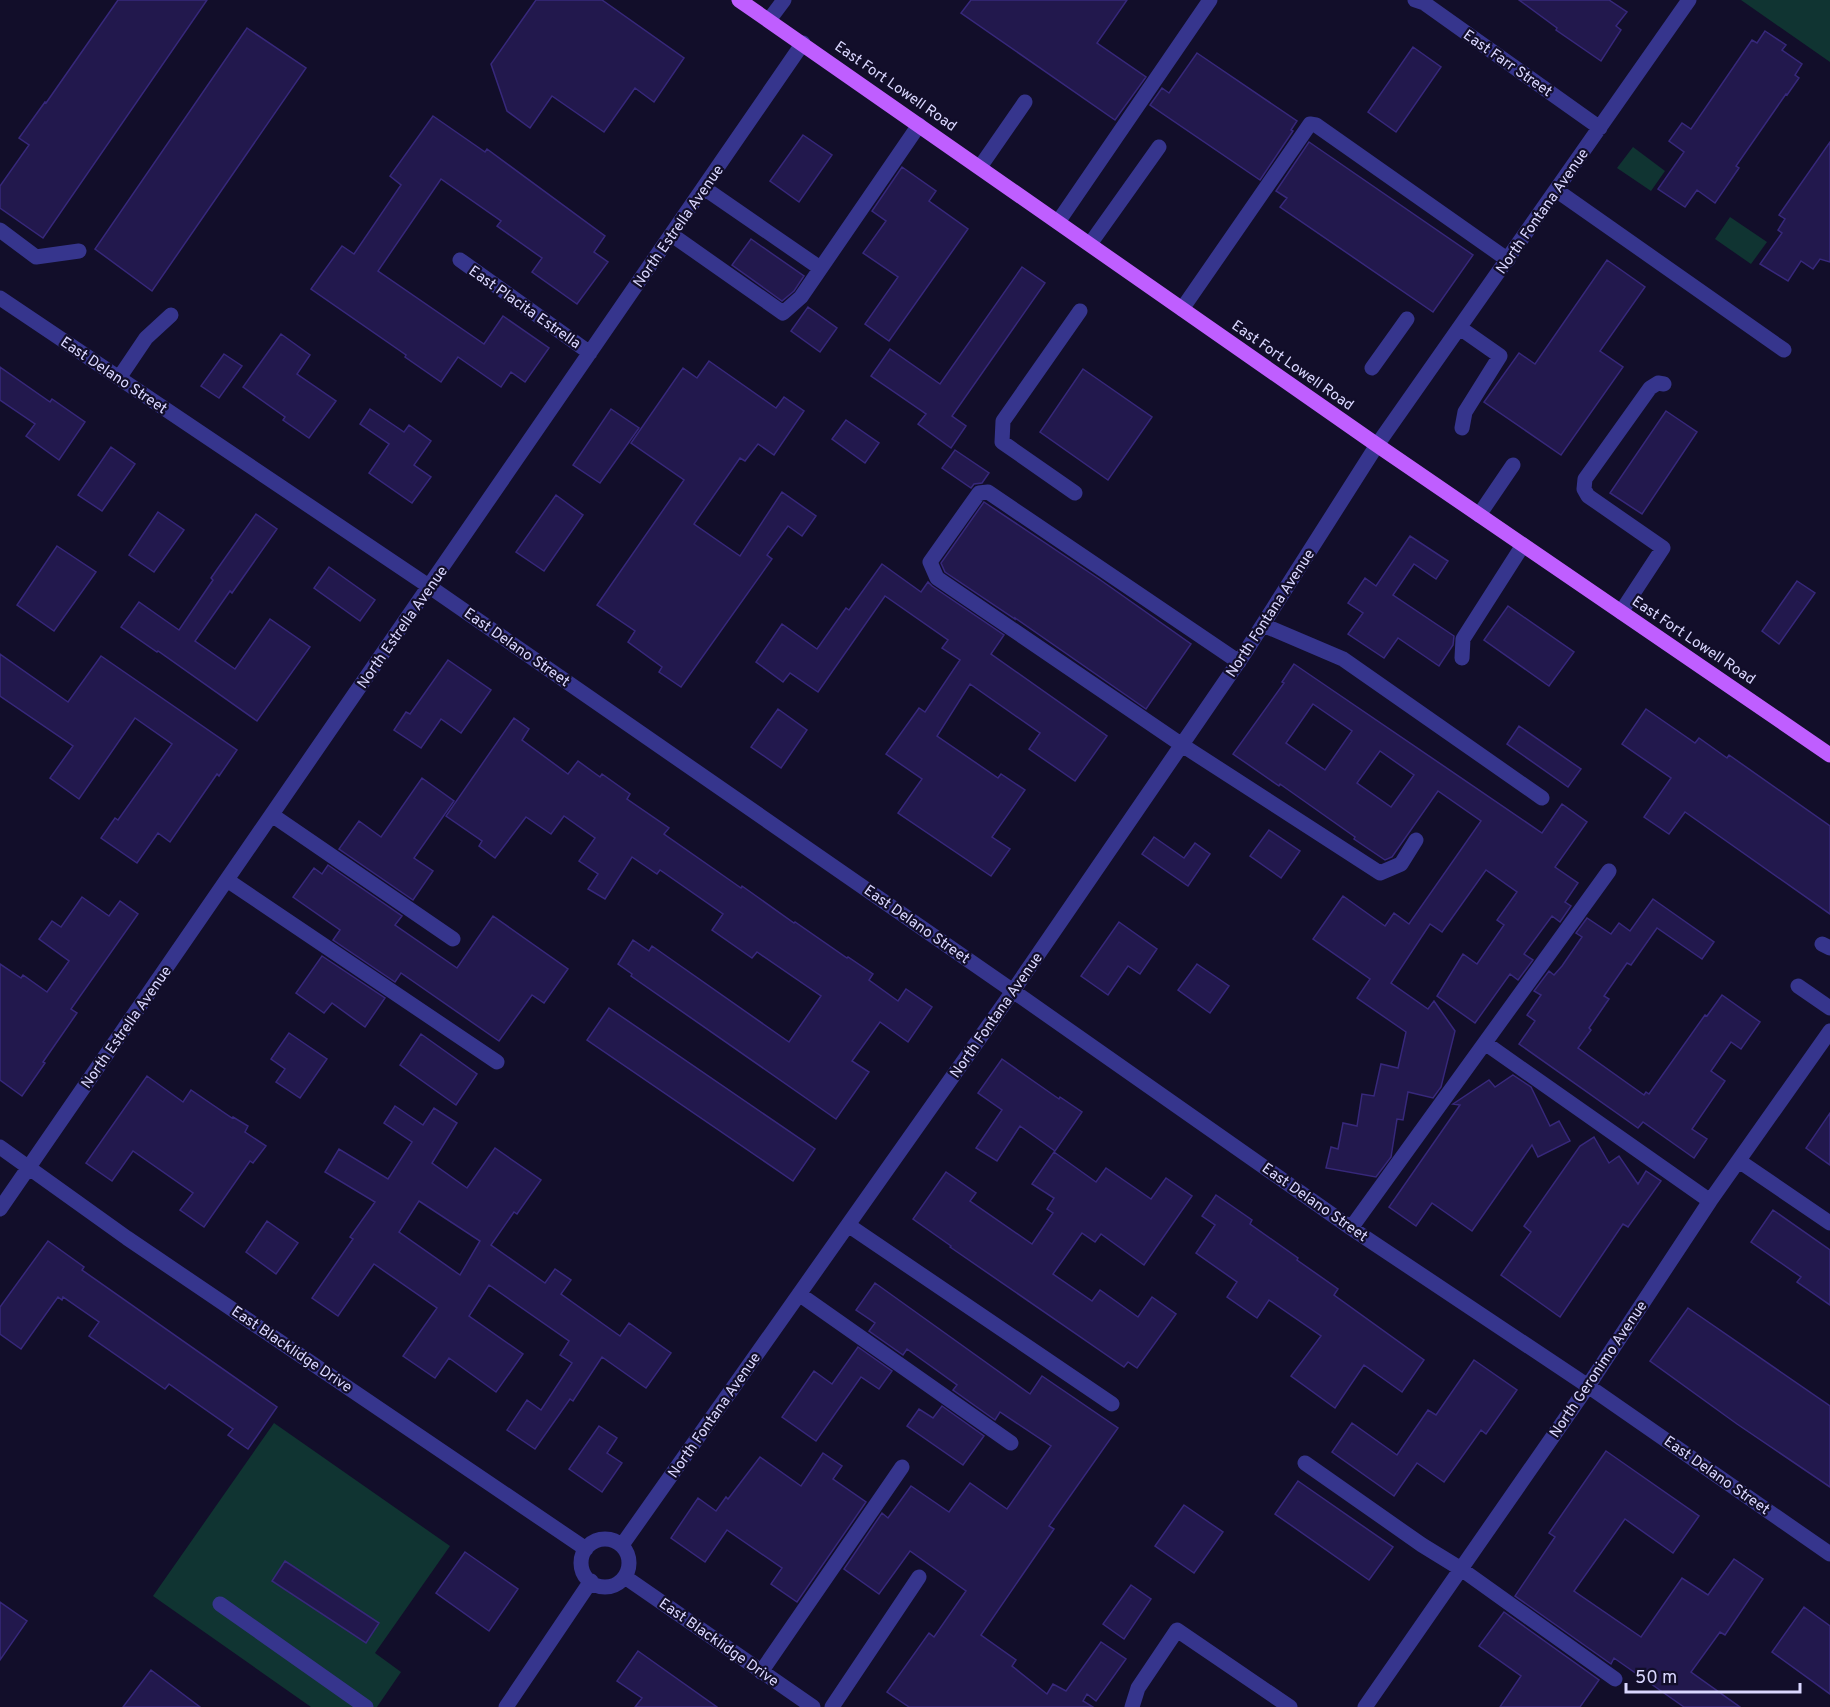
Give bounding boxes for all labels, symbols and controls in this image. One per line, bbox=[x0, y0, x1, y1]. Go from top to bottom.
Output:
street label: East Farr Street bbox=[1459, 26, 1555, 102]
street label: East Fort Lowell Road bbox=[830, 38, 960, 137]
street label: North Fontana Avenue bbox=[1493, 145, 1594, 278]
street label: North Estrella Avenue bbox=[630, 162, 729, 292]
street label: East Placita Estrella bbox=[464, 262, 584, 354]
street label: East Fort Lowell Road bbox=[1227, 317, 1357, 416]
street label: East Delano Street bbox=[56, 333, 170, 419]
street label: North Fontana Avenue bbox=[1223, 546, 1320, 682]
street label: North Estrella Avenue bbox=[354, 563, 453, 693]
street label: East Fort Lowell Road bbox=[1628, 593, 1759, 690]
street label: East Delano Street bbox=[460, 605, 573, 692]
street label: East Delano Street bbox=[860, 882, 973, 969]
street label: North Fontana Avenue bbox=[947, 949, 1048, 1082]
street label: North Estrella Avenue bbox=[78, 963, 177, 1093]
street label: East Delano Street bbox=[1258, 1160, 1371, 1247]
street label: North Geronimo Avenue bbox=[1546, 1298, 1652, 1442]
street label: East Blacklidge Drive bbox=[227, 1303, 355, 1398]
street label: North Fontana Avenue bbox=[665, 1349, 766, 1482]
street label: East Delano Street bbox=[1660, 1433, 1773, 1520]
street label: East Blacklidge Drive bbox=[655, 1595, 782, 1692]
scale bar bbox=[1626, 1656, 1800, 1694]
text: 50 m bbox=[1635, 1667, 1677, 1690]

